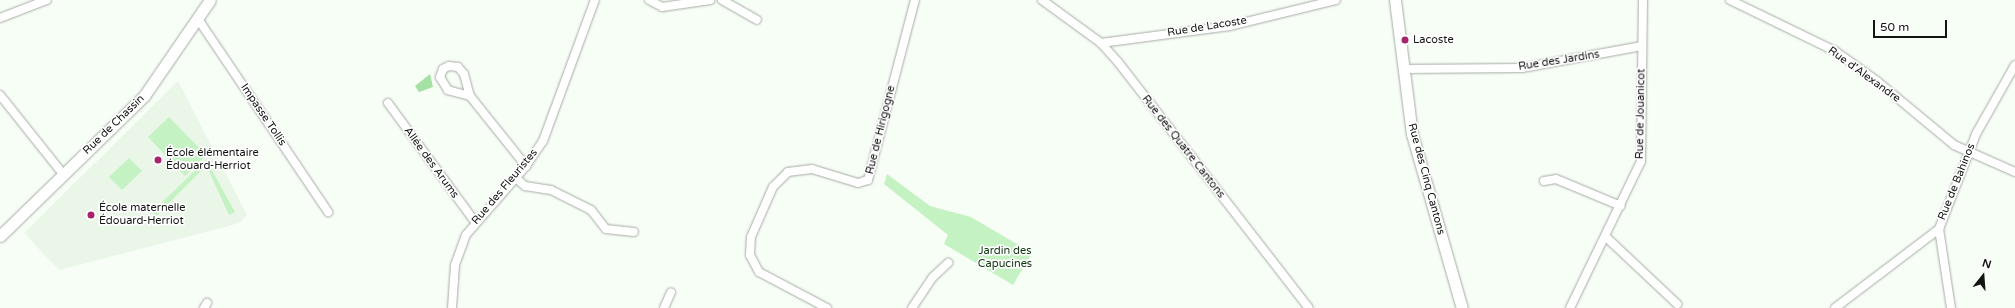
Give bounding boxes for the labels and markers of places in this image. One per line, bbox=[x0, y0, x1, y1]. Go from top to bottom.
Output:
place label: Lacoste bbox=[1413, 33, 1454, 47]
marker: Lacoste bbox=[1400, 35, 1410, 45]
place label: École élémentaire Édouard-Herriot bbox=[166, 147, 259, 173]
marker: École élémentaire Édouard-Herriot bbox=[153, 155, 163, 165]
place label: École maternelle Édouard-Herriot bbox=[99, 202, 186, 228]
marker: École maternelle Édouard-Herriot bbox=[86, 210, 96, 220]

